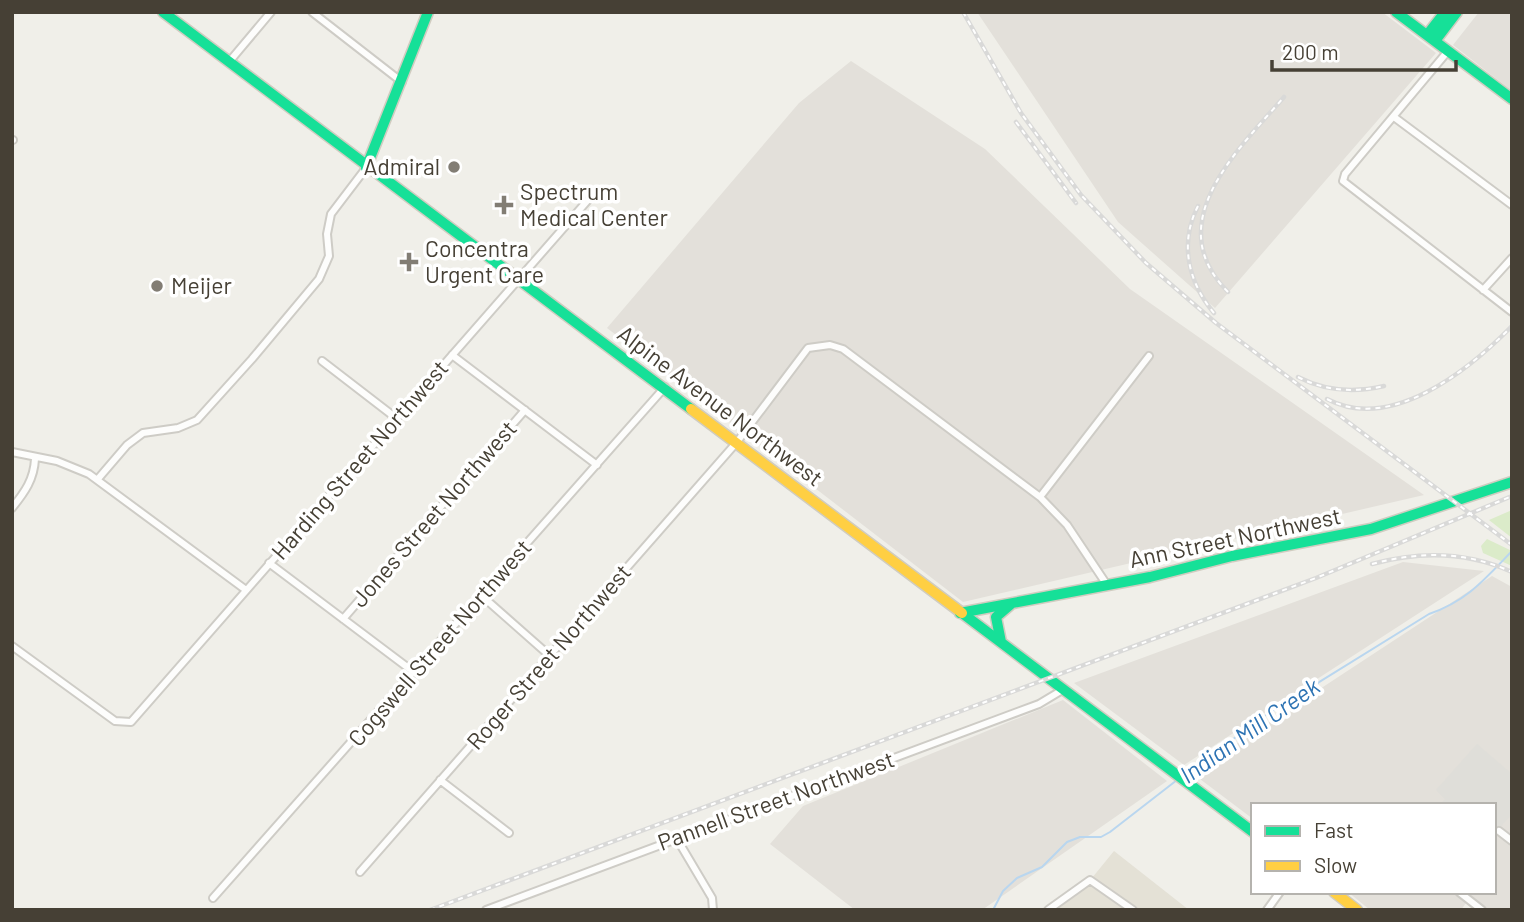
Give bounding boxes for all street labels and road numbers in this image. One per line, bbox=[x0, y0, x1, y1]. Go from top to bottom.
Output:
street label: Alpine Avenue Northwest bbox=[613, 319, 829, 491]
street label: Harding Street Northwest bbox=[265, 354, 454, 565]
street label: Jones Street Northwest bbox=[345, 414, 522, 612]
street label: Ann Street Northwest bbox=[1126, 501, 1343, 573]
street label: Cogswell Street Northwest bbox=[342, 533, 537, 752]
street label: Roger Street Northwest bbox=[460, 558, 636, 755]
street label: Pannell Street Northwest bbox=[654, 744, 898, 856]

